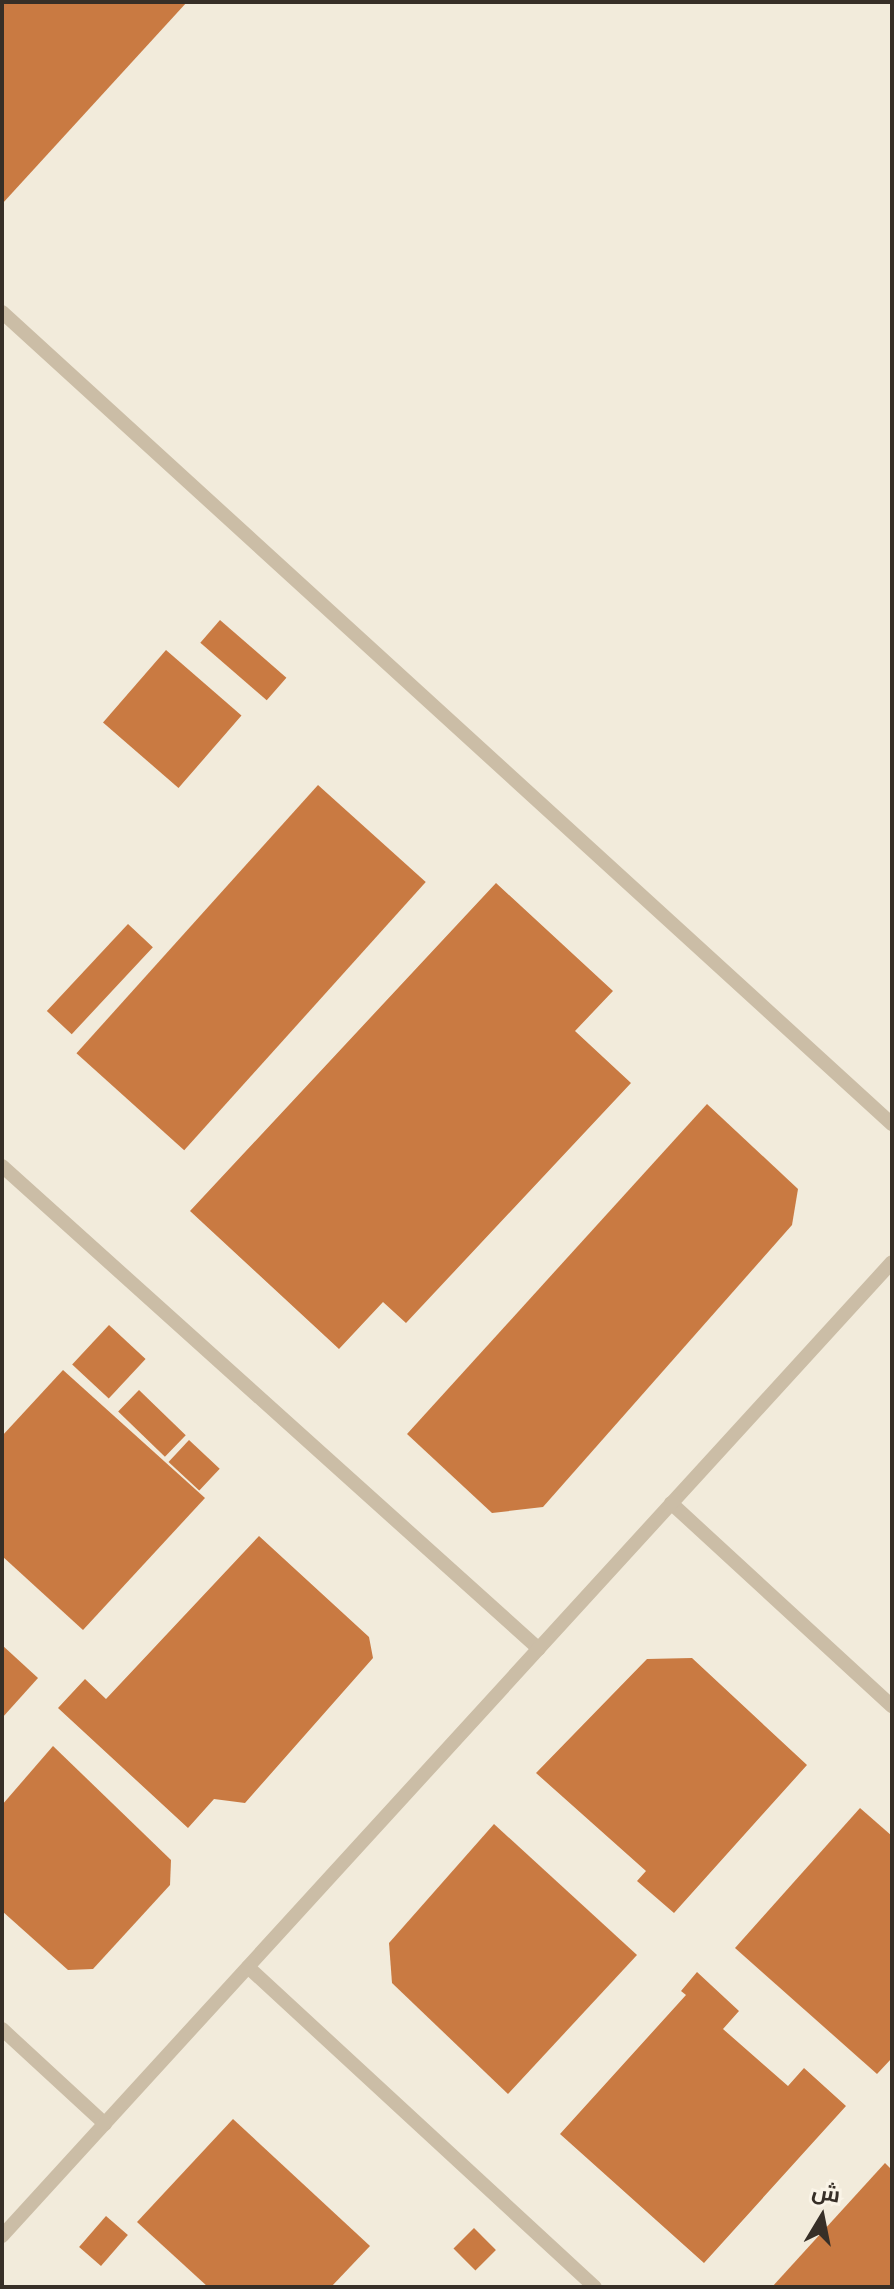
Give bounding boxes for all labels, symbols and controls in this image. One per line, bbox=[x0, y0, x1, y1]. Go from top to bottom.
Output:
north arrow bbox=[782, 2177, 862, 2257]
text: ش bbox=[810, 2177, 842, 2209]

